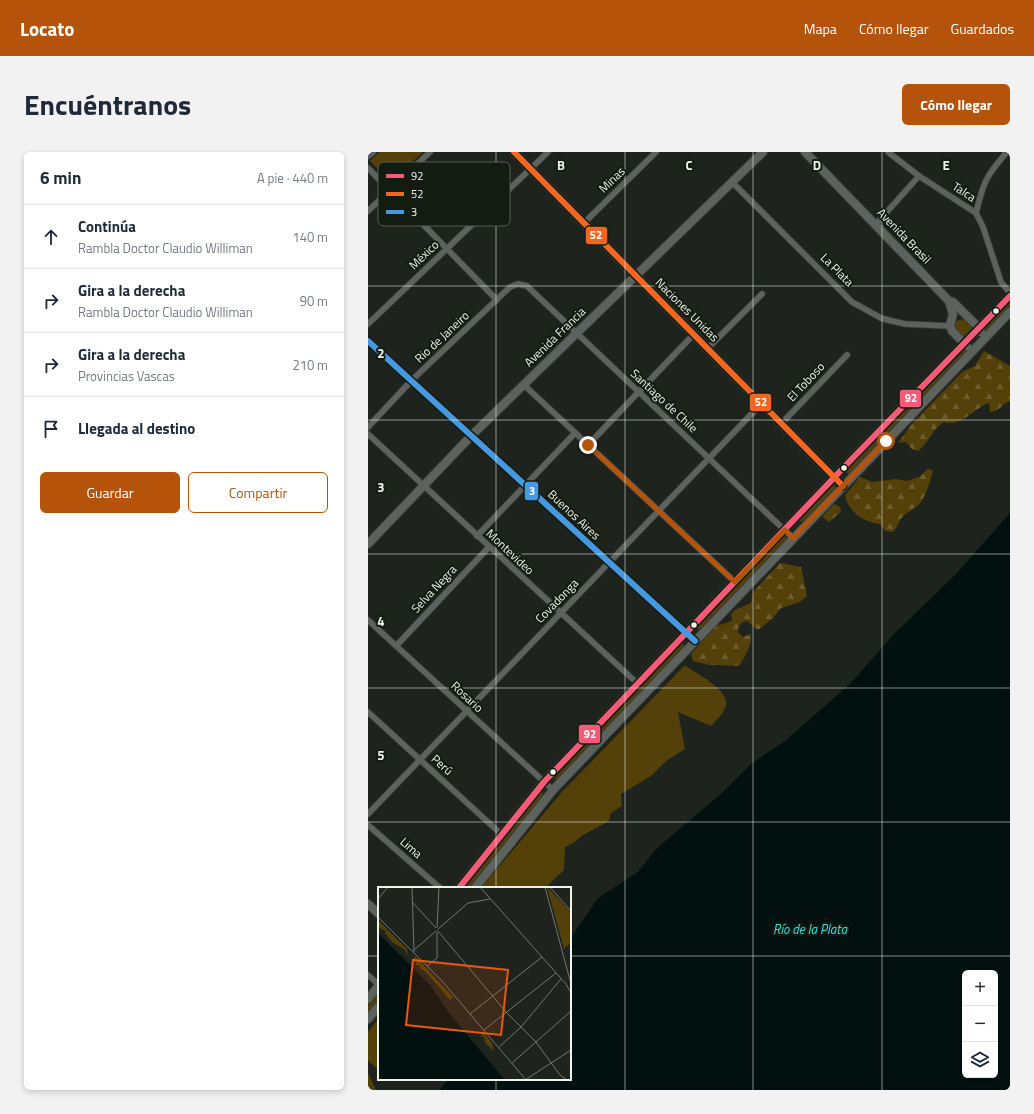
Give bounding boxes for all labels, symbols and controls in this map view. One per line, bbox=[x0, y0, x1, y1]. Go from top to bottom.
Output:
text: Locato bbox=[20, 14, 74, 43]
text: Mapa bbox=[804, 18, 837, 39]
text: Cómo llegar bbox=[859, 18, 929, 39]
text: Guardados bbox=[951, 18, 1014, 39]
text: Encuéntranos bbox=[24, 83, 191, 126]
button: Cómo llegar bbox=[902, 84, 1010, 125]
text: B bbox=[557, 155, 565, 175]
text: C bbox=[685, 155, 693, 175]
text: D bbox=[813, 155, 821, 175]
text: E bbox=[942, 155, 950, 175]
legend bbox=[378, 162, 510, 226]
street label: Minas bbox=[594, 162, 630, 197]
text: 6 min bbox=[40, 165, 81, 191]
text: A pie · 440 m bbox=[257, 168, 328, 188]
text: 92 bbox=[411, 168, 423, 184]
street label: Talca bbox=[948, 177, 980, 206]
text: 52 bbox=[411, 186, 423, 202]
street label: Avenida Brasil bbox=[873, 203, 936, 268]
text: 3 bbox=[411, 204, 417, 220]
text: Continúa bbox=[78, 215, 136, 238]
icon: ahead bbox=[40, 226, 62, 248]
line badge: 52 bbox=[585, 226, 608, 245]
text: 140 m bbox=[292, 227, 328, 247]
text: 52 bbox=[590, 227, 602, 243]
street label: México bbox=[404, 235, 443, 274]
text: Rambla Doctor Claudio Williman bbox=[78, 238, 253, 258]
street label: La Plata bbox=[816, 249, 858, 291]
street label: Naciones Unidas bbox=[651, 273, 724, 346]
text: Gira a la derecha bbox=[78, 279, 185, 302]
icon: right bbox=[40, 290, 62, 312]
text: 90 m bbox=[300, 291, 328, 311]
text: Rambla Doctor Claudio Williman bbox=[78, 302, 253, 322]
street label: Avenida Francia bbox=[520, 302, 590, 371]
street label: Rio de Janeiro bbox=[410, 306, 473, 367]
unlabelled marker bbox=[991, 306, 1001, 316]
text: Gira a la derecha bbox=[78, 343, 185, 366]
text: 2 bbox=[377, 343, 385, 363]
icon: right bbox=[40, 354, 62, 376]
text: 210 m bbox=[292, 355, 328, 375]
street label: El Toboso bbox=[782, 358, 829, 406]
street label: Santiago de Chile bbox=[626, 364, 702, 437]
text: Provincias Vascas bbox=[78, 366, 175, 386]
line badge: 92 bbox=[899, 389, 922, 408]
text: 92 bbox=[905, 390, 917, 406]
line badge: 52 bbox=[749, 393, 772, 412]
text: 52 bbox=[755, 394, 767, 410]
text: Llegada al destino bbox=[78, 417, 195, 440]
icon: arrive bbox=[40, 418, 62, 440]
route start bbox=[877, 432, 895, 450]
route end bbox=[579, 436, 597, 454]
unlabelled marker bbox=[839, 463, 849, 473]
button: Guardar bbox=[40, 472, 180, 513]
button: Compartir bbox=[188, 472, 328, 513]
text: 3 bbox=[377, 477, 385, 497]
line badge: 3 bbox=[524, 481, 539, 501]
text: 3 bbox=[529, 483, 535, 499]
street label: Buenos Aires bbox=[544, 485, 605, 544]
street label: Montevideo bbox=[482, 524, 539, 579]
street label: Selva Negra bbox=[406, 560, 461, 617]
street label: Covadonga bbox=[530, 574, 583, 627]
text: 4 bbox=[377, 611, 385, 631]
unlabelled marker bbox=[689, 620, 699, 630]
street label: Rosario bbox=[447, 677, 488, 717]
line badge: 92 bbox=[578, 724, 601, 744]
text: 92 bbox=[584, 726, 596, 742]
text: 5 bbox=[377, 745, 385, 765]
street label: Perú bbox=[427, 750, 457, 780]
unlabelled marker bbox=[548, 767, 558, 777]
street label: Lima bbox=[396, 832, 427, 863]
inset map bbox=[378, 887, 571, 1080]
water label: Río de la Plata bbox=[773, 919, 848, 939]
map controls bbox=[962, 970, 998, 1078]
button: + bbox=[962, 970, 998, 1006]
button: − bbox=[962, 1006, 998, 1042]
button: layers bbox=[962, 1042, 998, 1078]

